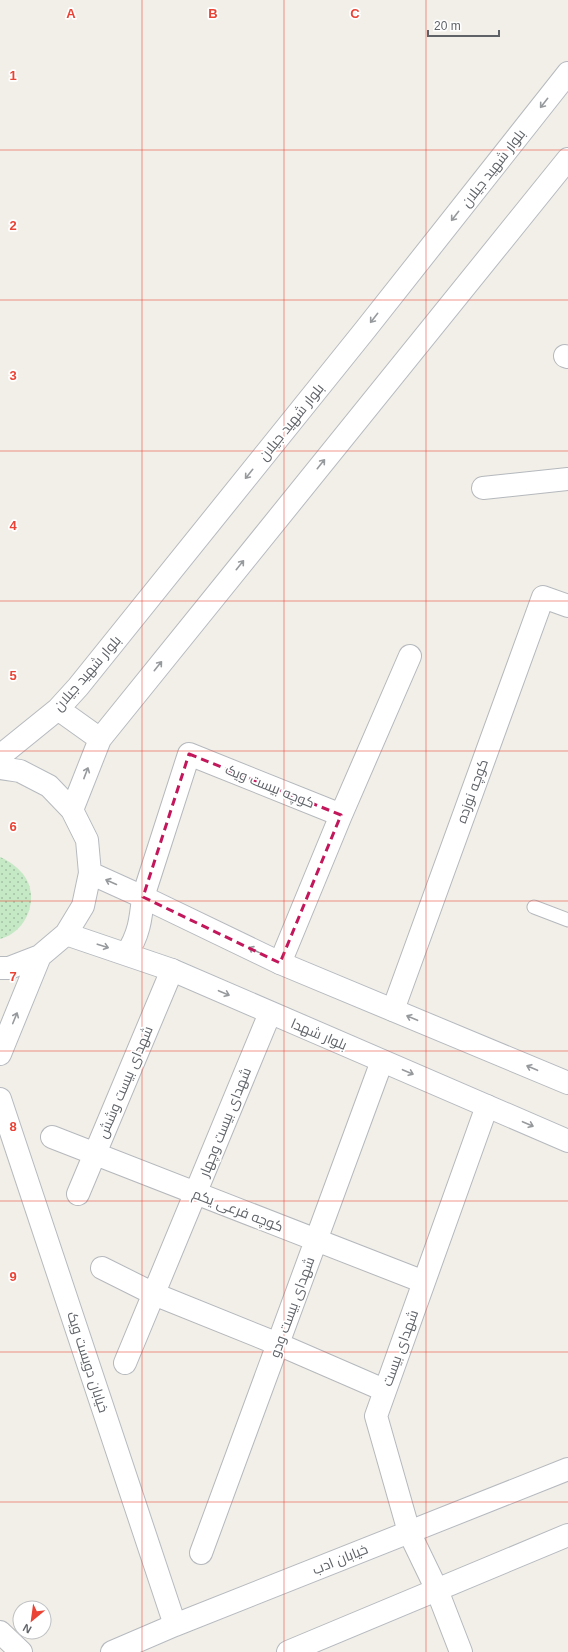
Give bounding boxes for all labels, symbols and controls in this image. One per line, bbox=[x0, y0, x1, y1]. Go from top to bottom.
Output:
text: A bbox=[66, 6, 76, 21]
text: B bbox=[208, 6, 218, 21]
text: C bbox=[350, 6, 360, 21]
scale bar bbox=[428, 12, 499, 38]
text: 20 m bbox=[434, 19, 461, 33]
text: 1 bbox=[9, 68, 17, 83]
one-way arrow bbox=[539, 98, 548, 109]
street label: بلوار شهید جیلان bbox=[458, 126, 528, 210]
one-way arrow bbox=[450, 211, 459, 222]
text: 2 bbox=[9, 218, 17, 233]
one-way arrow bbox=[370, 313, 378, 324]
text: 3 bbox=[9, 368, 17, 383]
street label: بلوار شهید جیلان bbox=[255, 380, 327, 464]
one-way arrow bbox=[317, 459, 326, 470]
one-way arrow bbox=[245, 469, 253, 480]
text: 4 bbox=[9, 518, 17, 533]
one-way arrow bbox=[235, 560, 244, 571]
street label: بلوار شهید جیلان bbox=[50, 632, 124, 714]
one-way arrow bbox=[153, 661, 162, 672]
text: 5 bbox=[9, 668, 17, 683]
street label: کوچه نوزده bbox=[453, 757, 493, 826]
street label: کوچه بیست ویک bbox=[222, 761, 317, 813]
one-way arrow bbox=[83, 768, 91, 780]
text: 6 bbox=[9, 819, 17, 834]
one-way arrow bbox=[106, 878, 118, 886]
one-way arrow bbox=[97, 943, 110, 950]
one-way arrow bbox=[248, 946, 260, 953]
text: 7 bbox=[9, 969, 17, 984]
one-way arrow bbox=[218, 990, 230, 997]
one-way arrow bbox=[12, 1012, 19, 1024]
one-way arrow bbox=[407, 1014, 419, 1021]
street label: بلوار شهدا bbox=[288, 1015, 350, 1053]
street label: شهدای بیست وشش bbox=[94, 1023, 156, 1141]
one-way arrow bbox=[526, 1064, 538, 1071]
street label: شهدای بیست وچهار bbox=[195, 1065, 256, 1181]
one-way arrow bbox=[402, 1069, 414, 1077]
text: 8 bbox=[9, 1119, 17, 1134]
one-way arrow bbox=[521, 1120, 533, 1128]
street label: کوچه فرعی یکم bbox=[190, 1185, 286, 1237]
street label: شهدای بیست ودو bbox=[266, 1255, 318, 1359]
text: 9 bbox=[9, 1269, 17, 1284]
street label: شهدای بیست bbox=[379, 1308, 421, 1388]
street label: خیابان دویست ویک bbox=[64, 1309, 112, 1415]
street label: خیابان ادب bbox=[310, 1541, 370, 1577]
north arrow bbox=[12, 1600, 52, 1640]
text: N bbox=[21, 1622, 34, 1636]

